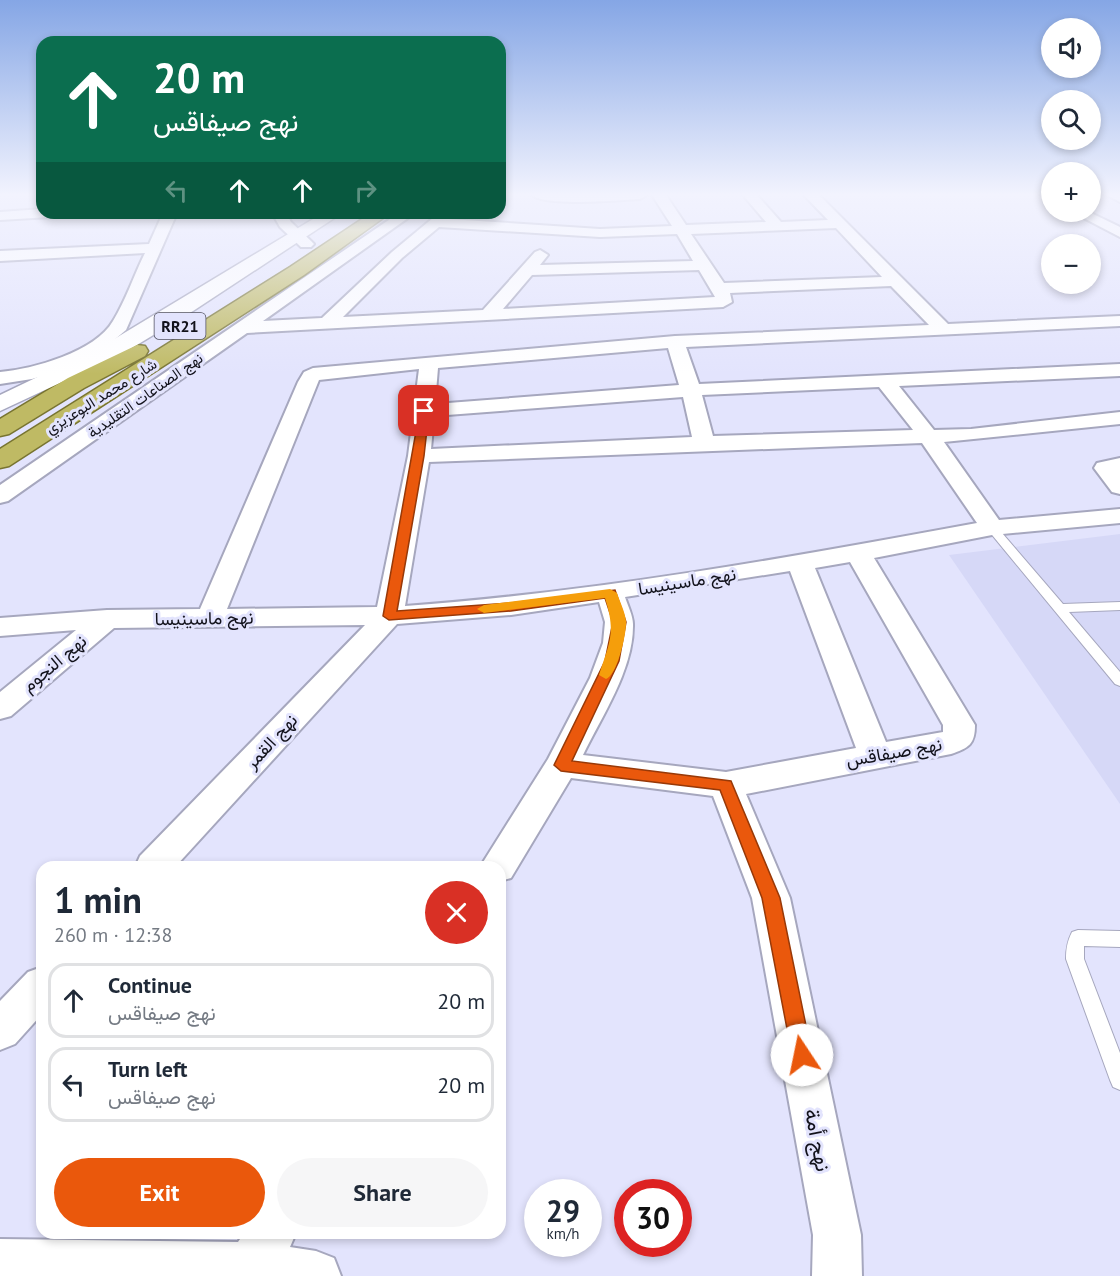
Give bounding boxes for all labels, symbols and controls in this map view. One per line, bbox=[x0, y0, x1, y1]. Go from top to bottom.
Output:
map controls bbox=[1041, 18, 1101, 294]
button: sound bbox=[1041, 18, 1101, 78]
text: 20 m bbox=[153, 50, 245, 105]
icon: ahead bbox=[54, 60, 132, 138]
button: search bbox=[1041, 90, 1101, 150]
text: نهج صيفاقس bbox=[153, 104, 299, 138]
button: + bbox=[1041, 162, 1101, 222]
icon: left bbox=[160, 174, 193, 207]
icon: ahead bbox=[223, 174, 256, 207]
icon: ahead bbox=[286, 174, 319, 207]
icon: right bbox=[349, 174, 382, 207]
button: − bbox=[1041, 234, 1101, 294]
road number: RR21 bbox=[154, 313, 206, 339]
street label: نهج الصناعات التقليدية bbox=[84, 348, 207, 443]
street label: شارع محمد البوعزيزي bbox=[42, 354, 163, 441]
pin bbox=[398, 385, 449, 436]
icon: arrive bbox=[407, 394, 440, 427]
street label: نهج ماسينيسا bbox=[636, 562, 738, 601]
street label: نهج ماسينيسا bbox=[154, 606, 254, 631]
street label: نهج النجوم bbox=[17, 629, 92, 698]
street label: نهج القمر bbox=[239, 709, 303, 775]
street label: نهج صيفاقس bbox=[844, 732, 944, 773]
text: 1 min bbox=[54, 876, 142, 923]
button: close bbox=[425, 881, 488, 944]
text: 260 m · 12:38 bbox=[54, 922, 172, 948]
text: Continue bbox=[108, 971, 192, 999]
icon: ahead bbox=[57, 984, 90, 1017]
text: 20 m bbox=[437, 987, 485, 1015]
text: نهج صيفاقس bbox=[108, 1000, 216, 1026]
position arrow bbox=[770, 1023, 834, 1087]
text: Turn left bbox=[108, 1055, 188, 1083]
icon: left bbox=[57, 1068, 90, 1101]
text: 20 m bbox=[437, 1071, 485, 1099]
text: نهج صيفاقس bbox=[108, 1084, 216, 1110]
street label: نهج أمة bbox=[798, 1106, 837, 1174]
button: Exit bbox=[54, 1158, 265, 1227]
button: Share bbox=[277, 1158, 488, 1227]
speed limit sign: 30 bbox=[614, 1179, 692, 1257]
text: 29 bbox=[546, 1191, 580, 1230]
text: km/h bbox=[547, 1224, 579, 1243]

